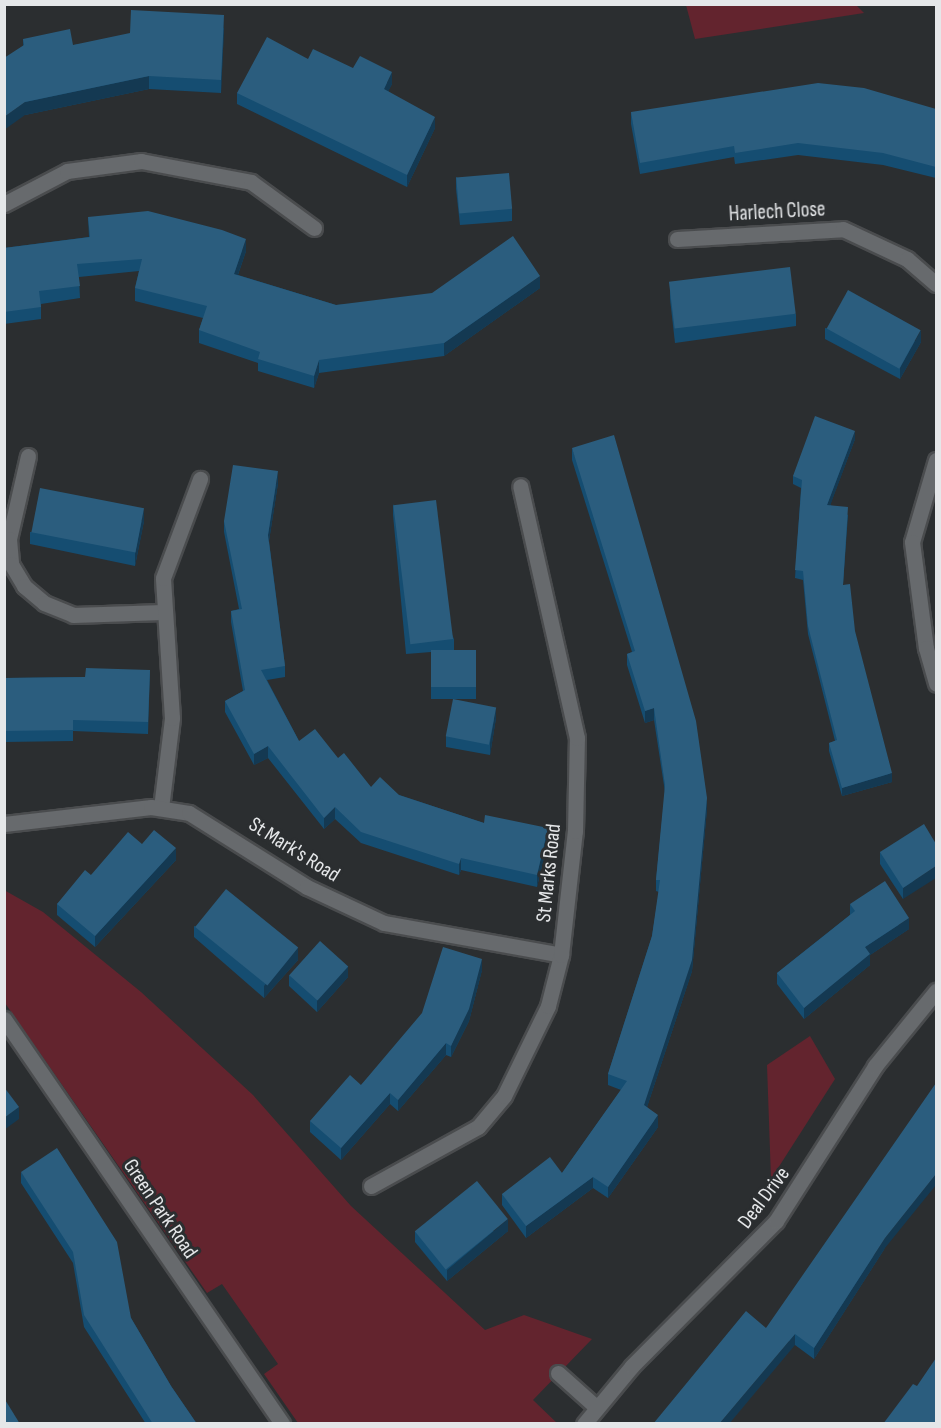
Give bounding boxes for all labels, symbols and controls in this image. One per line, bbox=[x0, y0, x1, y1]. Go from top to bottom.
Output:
street label: Harlech Close bbox=[728, 197, 826, 227]
street label: St Mark's Road bbox=[244, 812, 344, 888]
street label: St Marks Road bbox=[531, 822, 567, 924]
street label: Green Park Road bbox=[118, 1155, 202, 1263]
street label: Deal Drive bbox=[733, 1162, 795, 1234]

